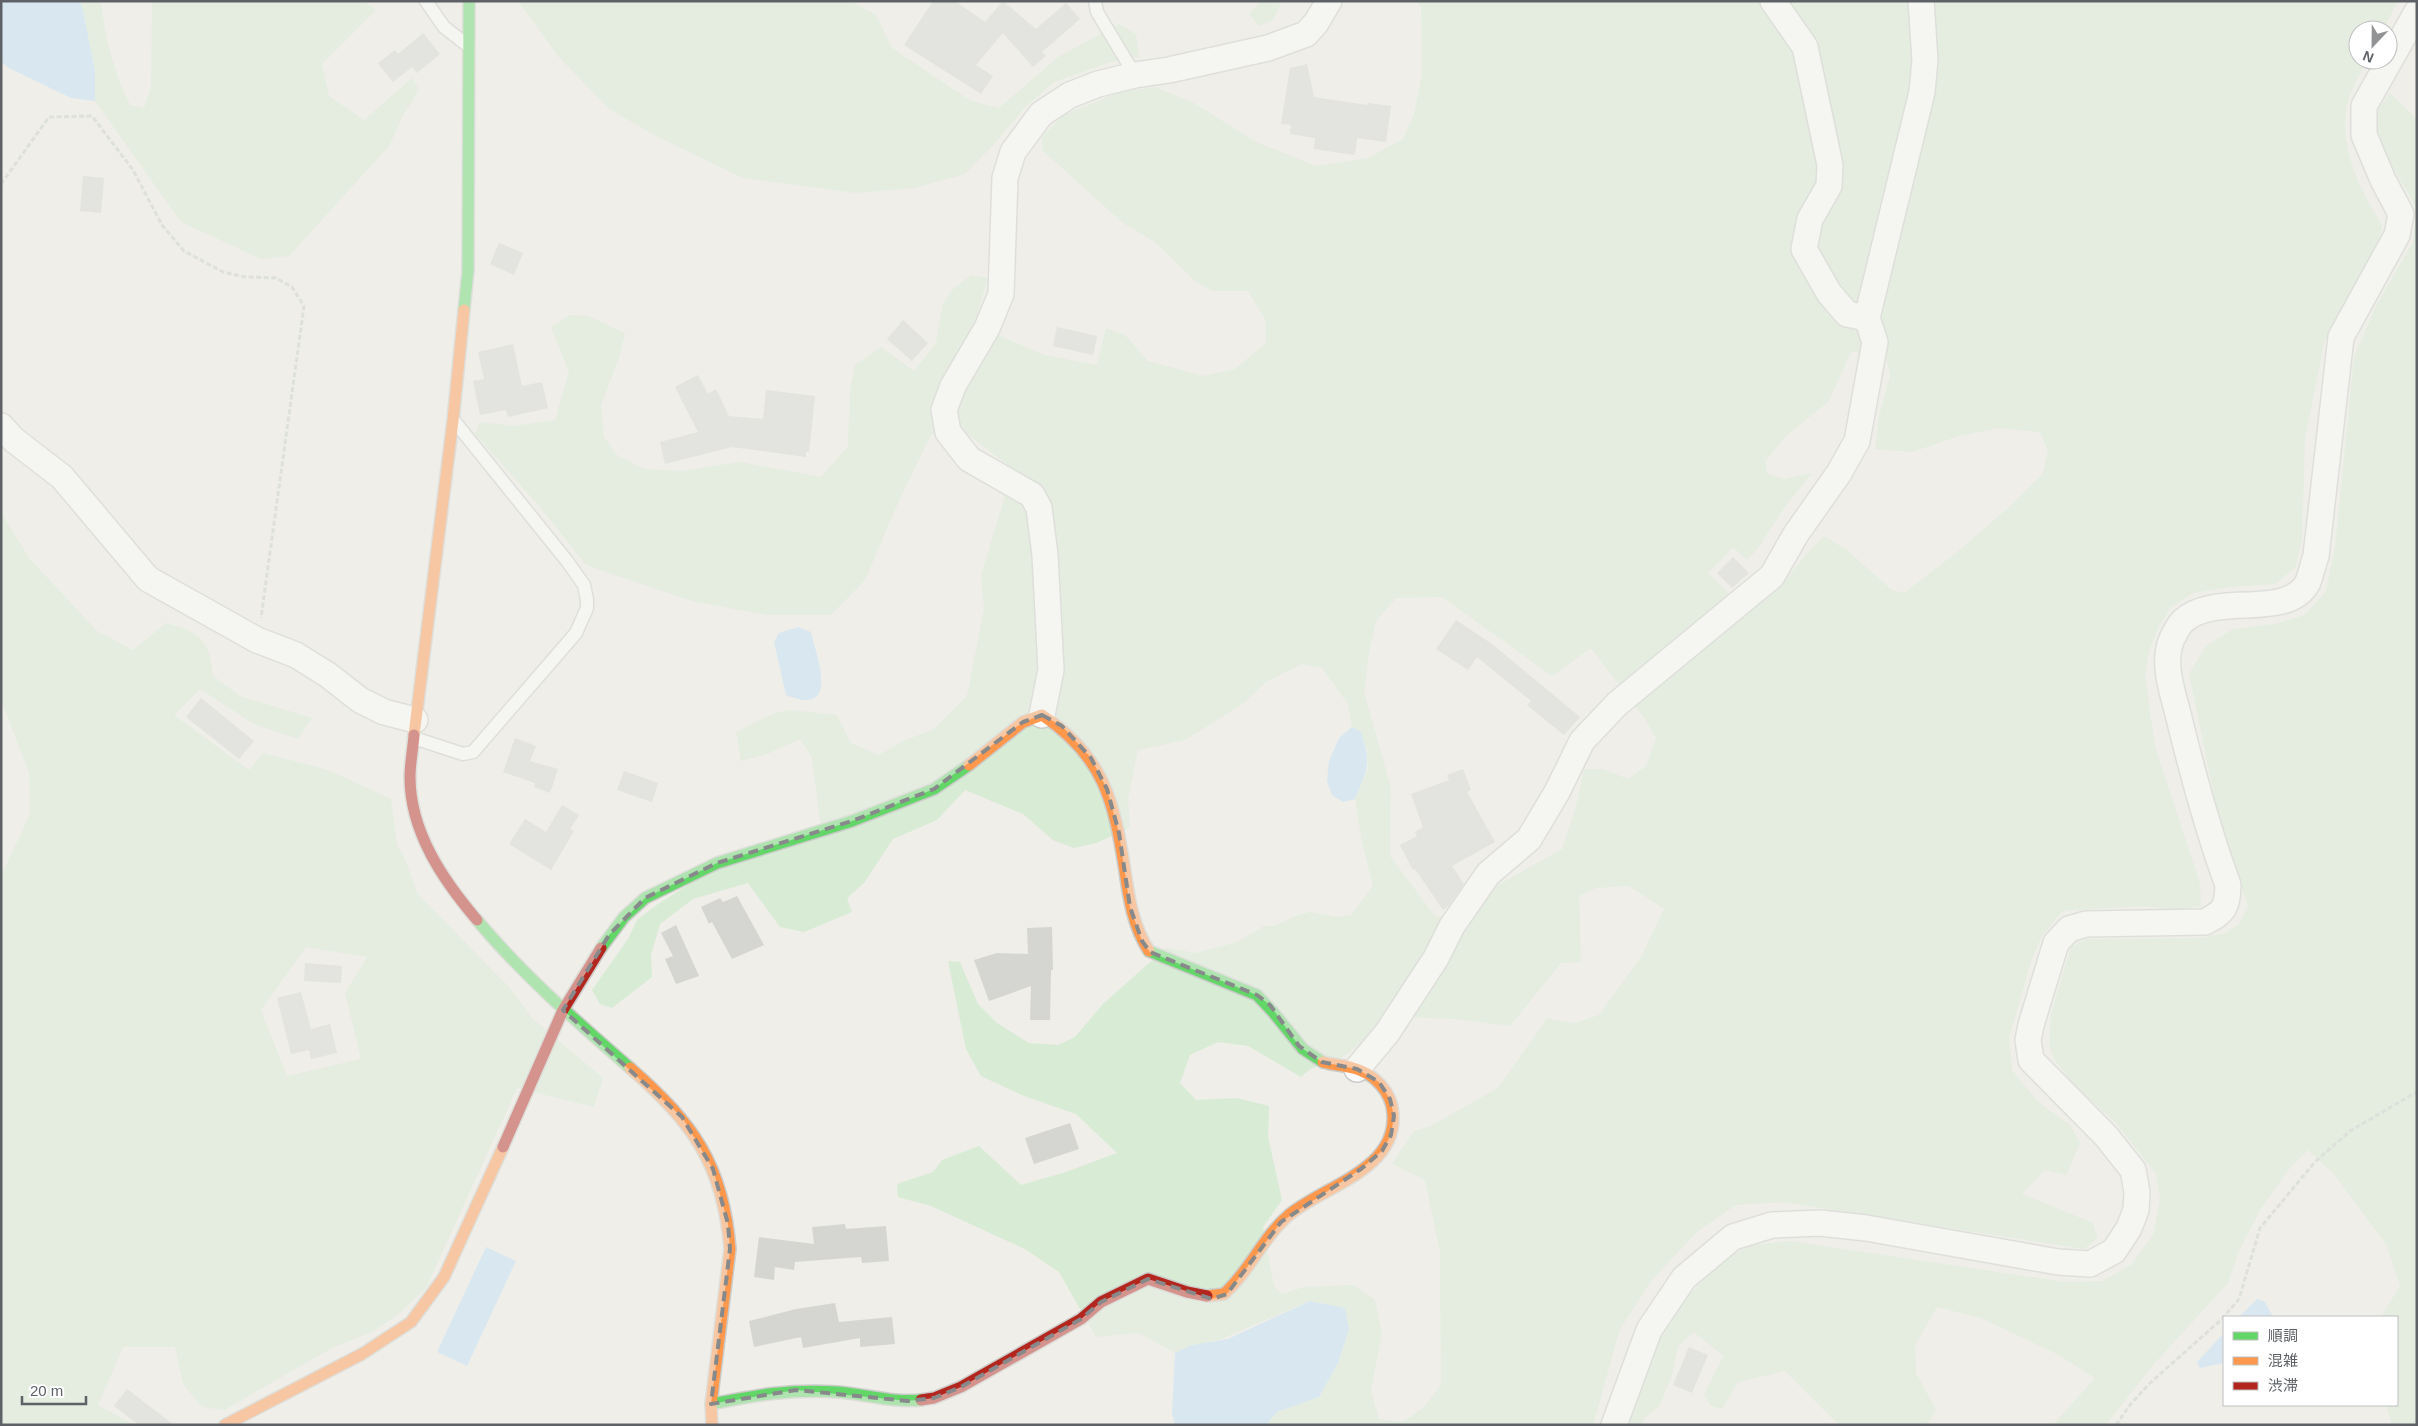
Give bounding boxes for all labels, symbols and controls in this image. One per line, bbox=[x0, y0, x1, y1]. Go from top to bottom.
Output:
north arrow bbox=[2348, 20, 2398, 70]
text: N bbox=[2360, 48, 2376, 66]
legend bbox=[2223, 1316, 2398, 1406]
text: 順調 bbox=[2268, 1327, 2298, 1344]
text: 混雑 bbox=[2268, 1352, 2298, 1369]
scale bar bbox=[22, 1374, 86, 1406]
text: 渋滞 bbox=[2268, 1377, 2298, 1394]
text: 20 m bbox=[30, 1382, 63, 1399]

